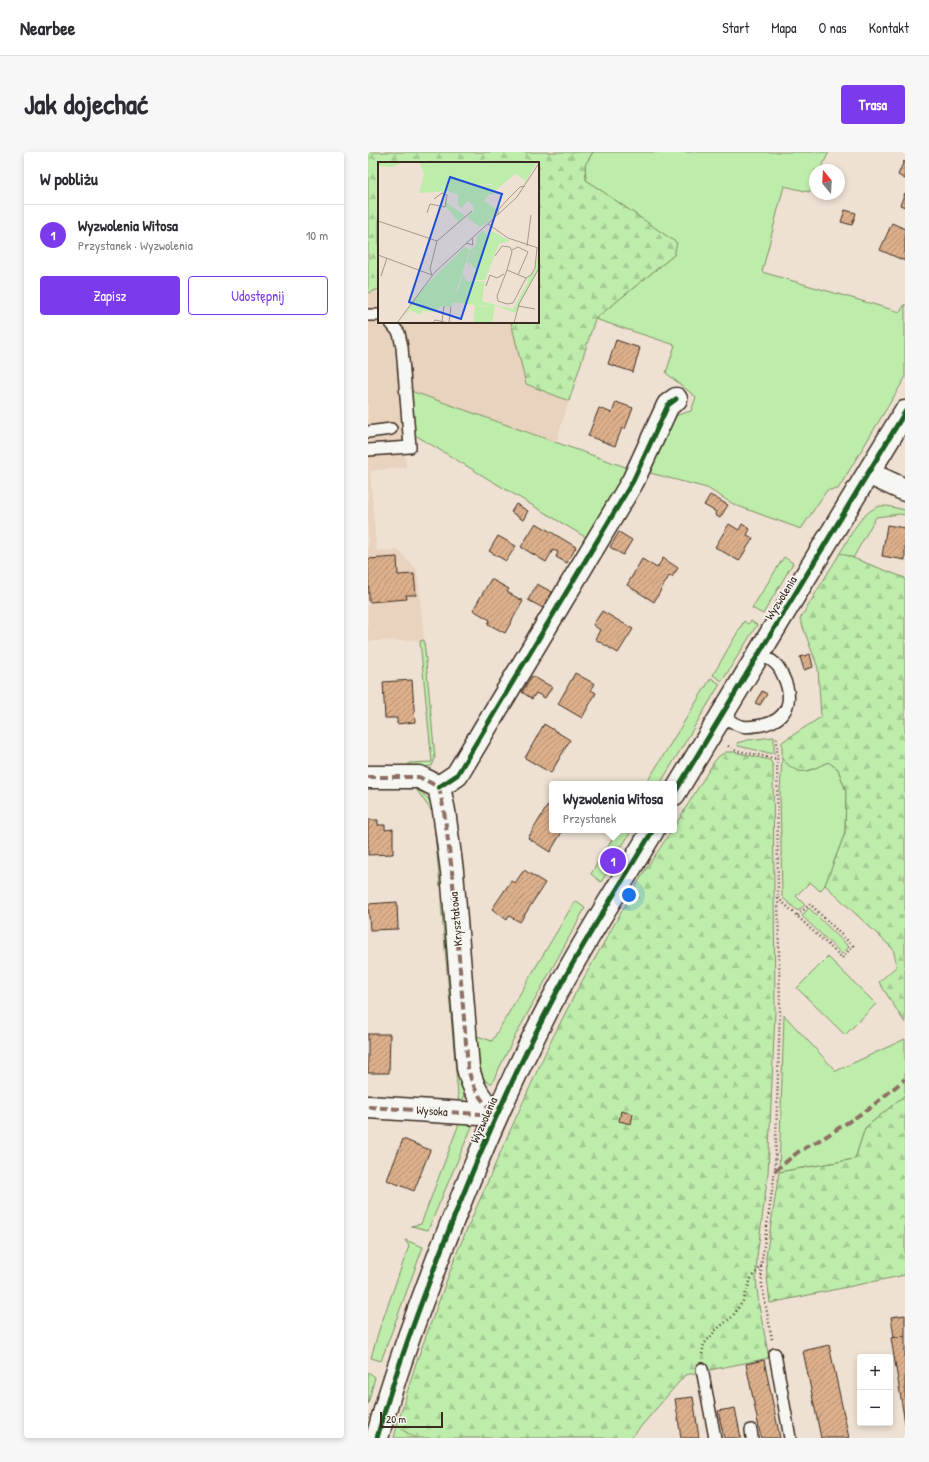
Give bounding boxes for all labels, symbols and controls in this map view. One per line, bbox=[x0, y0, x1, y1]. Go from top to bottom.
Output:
text: Nearbee bbox=[20, 15, 75, 41]
text: Start bbox=[722, 18, 749, 37]
text: Mapa bbox=[771, 18, 797, 37]
text: O nas bbox=[819, 18, 847, 37]
text: Kontakt bbox=[869, 18, 909, 37]
text: Jak dojechać bbox=[24, 85, 148, 123]
button: Trasa bbox=[841, 85, 905, 124]
inset map bbox=[378, 162, 539, 323]
north arrow bbox=[809, 164, 845, 200]
text: W pobliżu bbox=[40, 167, 98, 190]
text: Wyzwolenia Witosa bbox=[78, 215, 178, 236]
text: 1 bbox=[51, 226, 55, 244]
text: 10 m bbox=[306, 226, 328, 244]
text: Przystanek · Wyzwolenia bbox=[78, 236, 193, 254]
button: Zapisz bbox=[40, 276, 180, 315]
button: Udostępnij bbox=[188, 276, 328, 315]
street label: Wyzwolenia bbox=[760, 572, 801, 623]
popup bbox=[549, 781, 677, 833]
text: Wyzwolenia Witosa bbox=[563, 788, 663, 809]
text: Przystanek bbox=[563, 809, 616, 827]
pin: 1 bbox=[600, 846, 626, 876]
your location bbox=[619, 885, 639, 905]
street label: Kryształowa bbox=[445, 891, 466, 947]
street label: Wyzwolenia bbox=[466, 1094, 501, 1146]
street label: Wysoka bbox=[416, 1101, 449, 1120]
map controls bbox=[857, 1354, 893, 1426]
button: + bbox=[857, 1354, 893, 1390]
button: − bbox=[857, 1390, 893, 1426]
scale bar bbox=[380, 1410, 443, 1429]
text: 20 m bbox=[386, 1412, 406, 1426]

